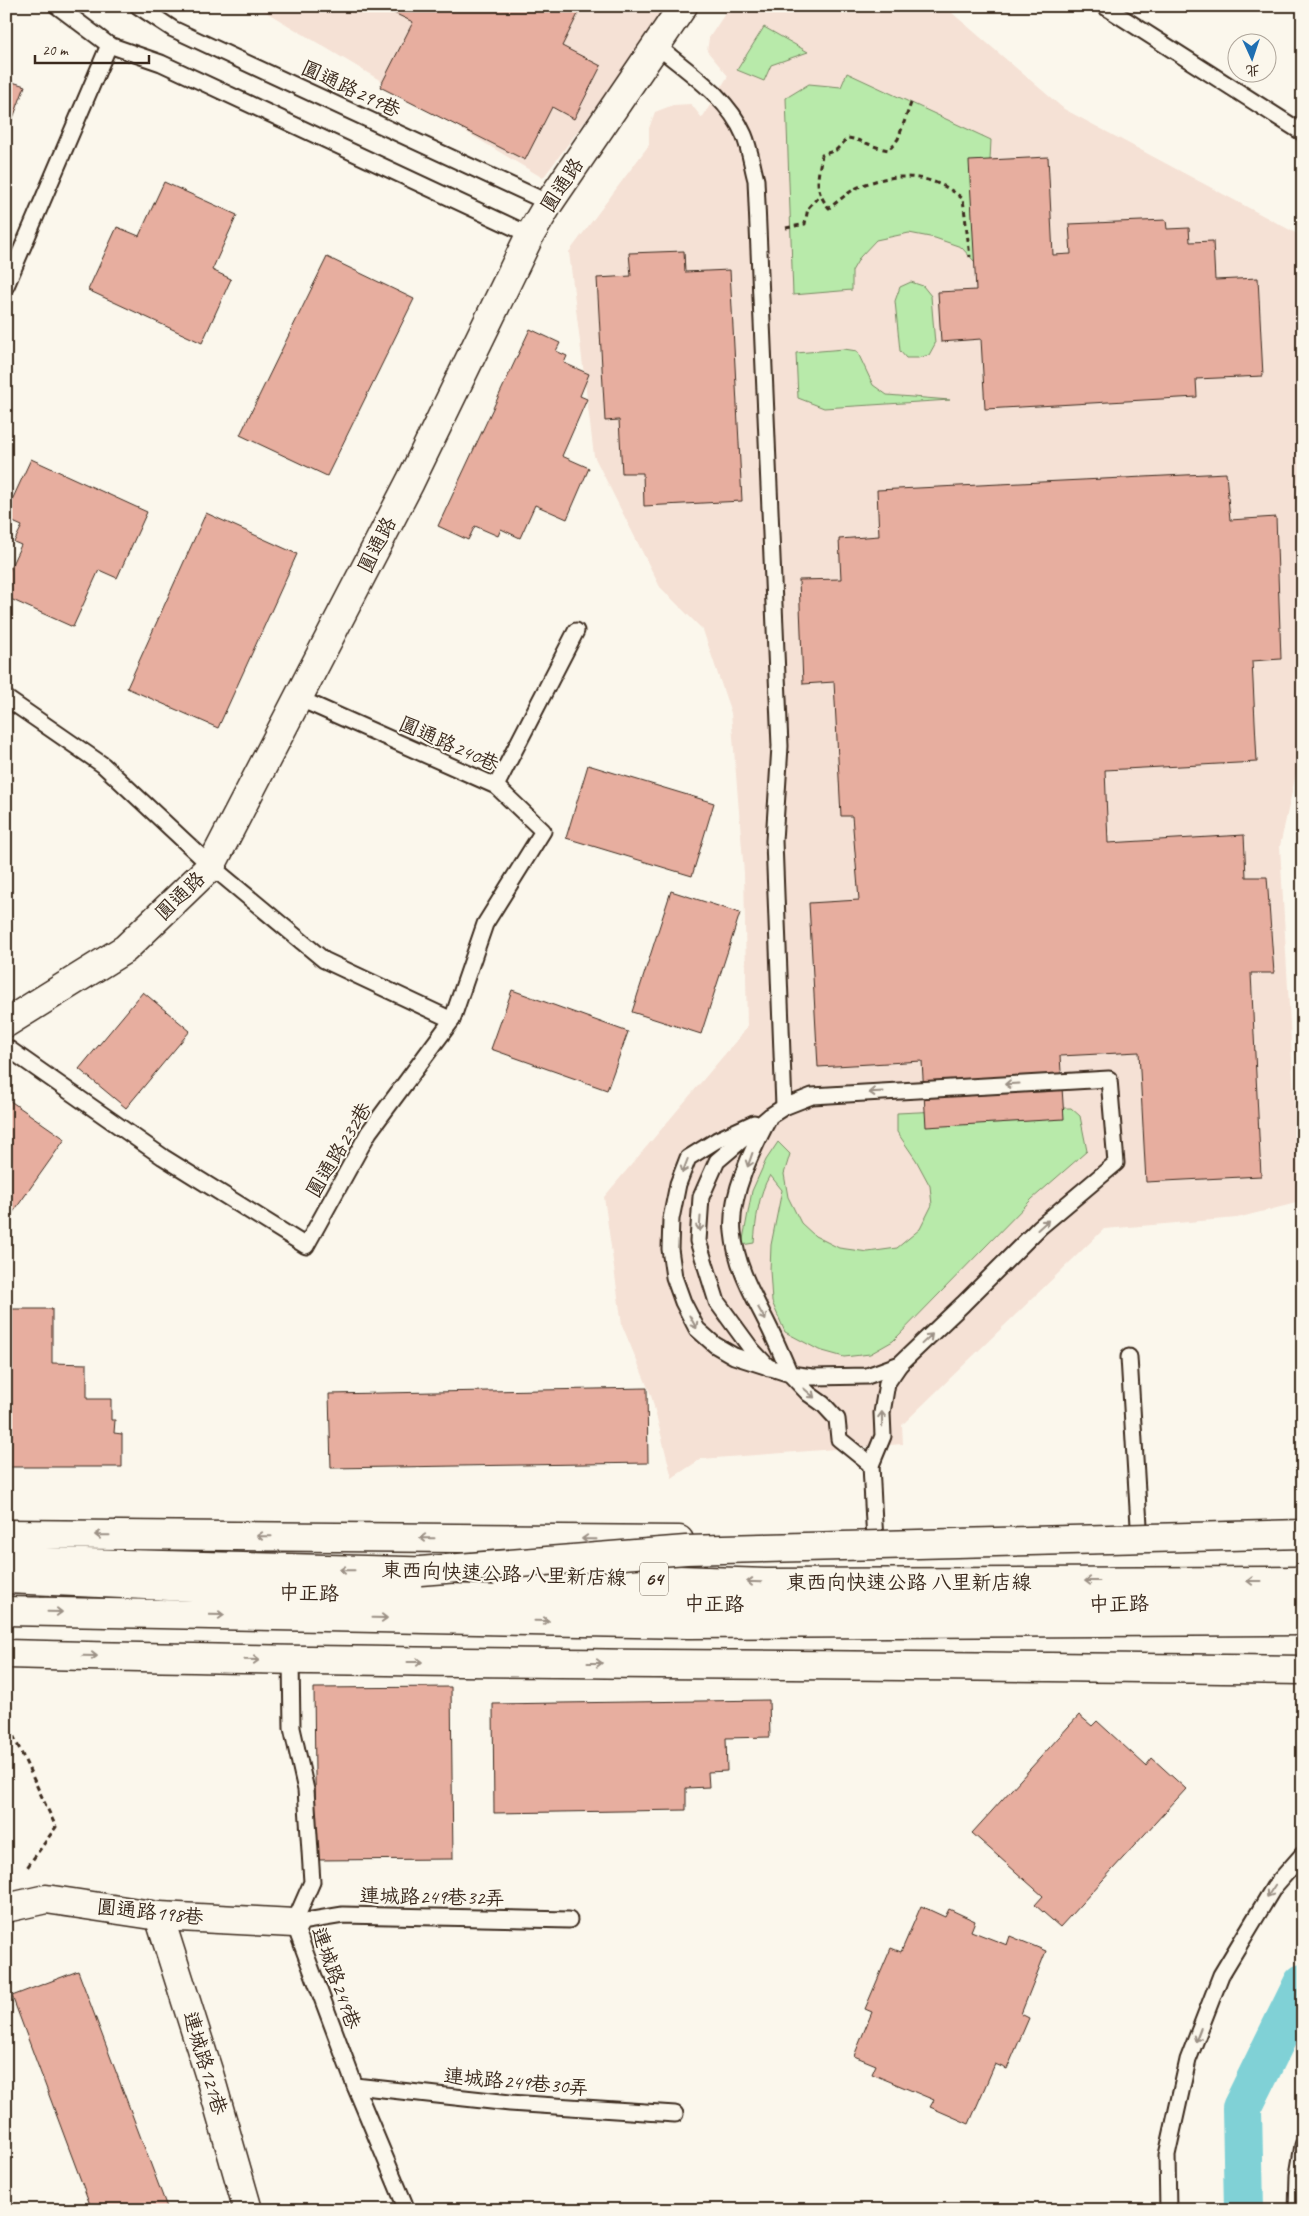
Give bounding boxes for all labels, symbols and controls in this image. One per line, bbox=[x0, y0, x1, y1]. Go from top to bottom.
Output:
scale bar bbox=[35, 32, 149, 64]
north arrow bbox=[1226, 32, 1276, 82]
text: 20 m bbox=[42, 41, 69, 60]
street label: 圓通路299巷 bbox=[297, 55, 406, 123]
text: 北 bbox=[1245, 62, 1260, 79]
street label: 圓通路 bbox=[535, 152, 589, 217]
street label: 圓通路 bbox=[352, 512, 402, 577]
street label: 圓通路240巷 bbox=[395, 711, 504, 778]
street label: 圓通路 bbox=[150, 865, 211, 926]
one-way arrow bbox=[1005, 1080, 1021, 1089]
one-way arrow bbox=[868, 1087, 884, 1096]
street label: 圓通路232巷 bbox=[301, 1097, 378, 1202]
one-way arrow bbox=[744, 1152, 754, 1168]
one-way arrow bbox=[680, 1158, 689, 1173]
one-way arrow bbox=[695, 1216, 704, 1232]
one-way arrow bbox=[1036, 1219, 1049, 1231]
one-way arrow bbox=[757, 1307, 767, 1322]
one-way arrow bbox=[689, 1315, 699, 1329]
one-way arrow bbox=[921, 1333, 934, 1345]
one-way arrow bbox=[802, 1388, 815, 1399]
one-way arrow bbox=[878, 1411, 887, 1427]
one-way arrow bbox=[94, 1530, 110, 1539]
one-way arrow bbox=[256, 1531, 272, 1541]
one-way arrow bbox=[419, 1533, 435, 1543]
one-way arrow bbox=[581, 1534, 598, 1544]
street label: 東西向快速公路 八里新店線 bbox=[381, 1557, 627, 1591]
road number: 64 bbox=[640, 1562, 668, 1596]
one-way arrow bbox=[339, 1565, 355, 1574]
street label: 東西向快速公路 八里新店線 bbox=[787, 1570, 1031, 1595]
one-way arrow bbox=[1084, 1576, 1100, 1586]
one-way arrow bbox=[1246, 1576, 1262, 1586]
one-way arrow bbox=[746, 1578, 762, 1587]
street label: 中正路 bbox=[279, 1579, 340, 1607]
street label: 中正路 bbox=[684, 1591, 745, 1617]
street label: 中正路 bbox=[1089, 1591, 1150, 1617]
one-way arrow bbox=[46, 1607, 63, 1617]
one-way arrow bbox=[209, 1610, 225, 1620]
one-way arrow bbox=[372, 1613, 388, 1623]
one-way arrow bbox=[534, 1616, 550, 1626]
one-way arrow bbox=[82, 1652, 98, 1661]
one-way arrow bbox=[244, 1656, 260, 1665]
one-way arrow bbox=[406, 1657, 423, 1667]
one-way arrow bbox=[586, 1658, 603, 1668]
street label: 連城路249巷32弄 bbox=[359, 1883, 505, 1911]
one-way arrow bbox=[1266, 1884, 1276, 1898]
street label: 圓通路198巷 bbox=[95, 1894, 206, 1930]
street label: 連城路249巷 bbox=[306, 1923, 366, 2033]
street label: 連城路121巷 bbox=[177, 2008, 233, 2119]
one-way arrow bbox=[1193, 2027, 1202, 2043]
street label: 連城路249巷30弄 bbox=[443, 2063, 589, 2101]

